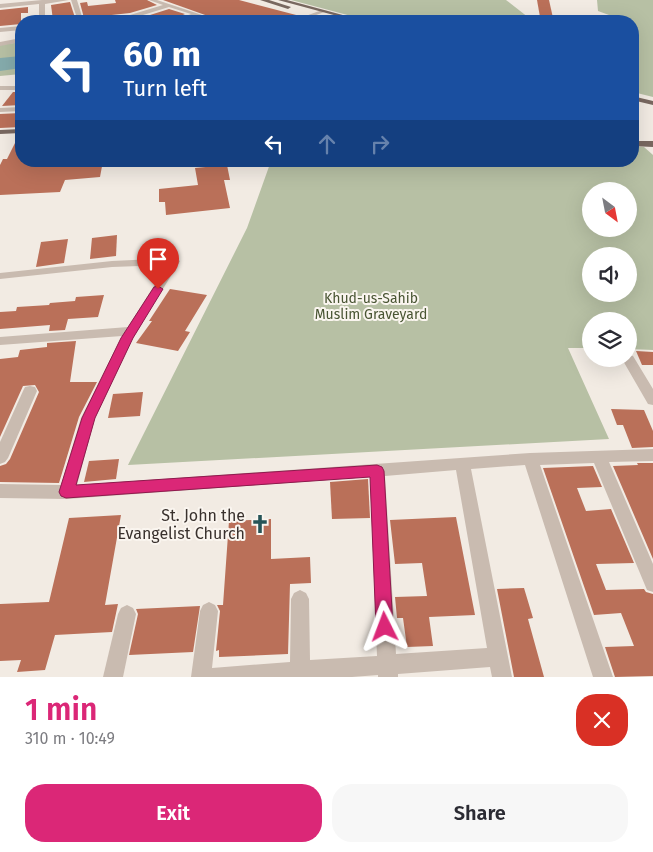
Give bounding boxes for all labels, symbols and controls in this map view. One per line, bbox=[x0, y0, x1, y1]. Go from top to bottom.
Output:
text: 60 m bbox=[123, 33, 201, 75]
icon: left bbox=[40, 35, 105, 100]
text: Turn left bbox=[123, 75, 207, 102]
icon: left bbox=[260, 130, 288, 158]
icon: ahead bbox=[313, 130, 341, 158]
icon: right bbox=[366, 130, 394, 158]
north arrow bbox=[582, 182, 638, 238]
map controls bbox=[582, 182, 637, 367]
pin bbox=[137, 238, 179, 289]
icon: arrive bbox=[144, 245, 172, 273]
button: sound bbox=[582, 247, 637, 302]
park label: Khud-us-Sahib Muslim Graveyard bbox=[315, 290, 427, 323]
button: layers bbox=[582, 312, 637, 367]
place label: St. John the Evangelist Church bbox=[117, 506, 245, 543]
church icon: St. John the Evangelist Church bbox=[249, 513, 271, 535]
position arrow bbox=[358, 600, 410, 652]
text: 1 min bbox=[25, 692, 97, 728]
button: close bbox=[576, 694, 628, 746]
text: 310 m · 10:49 bbox=[25, 729, 115, 748]
button: Exit bbox=[25, 784, 322, 842]
button: Share bbox=[332, 784, 628, 842]

